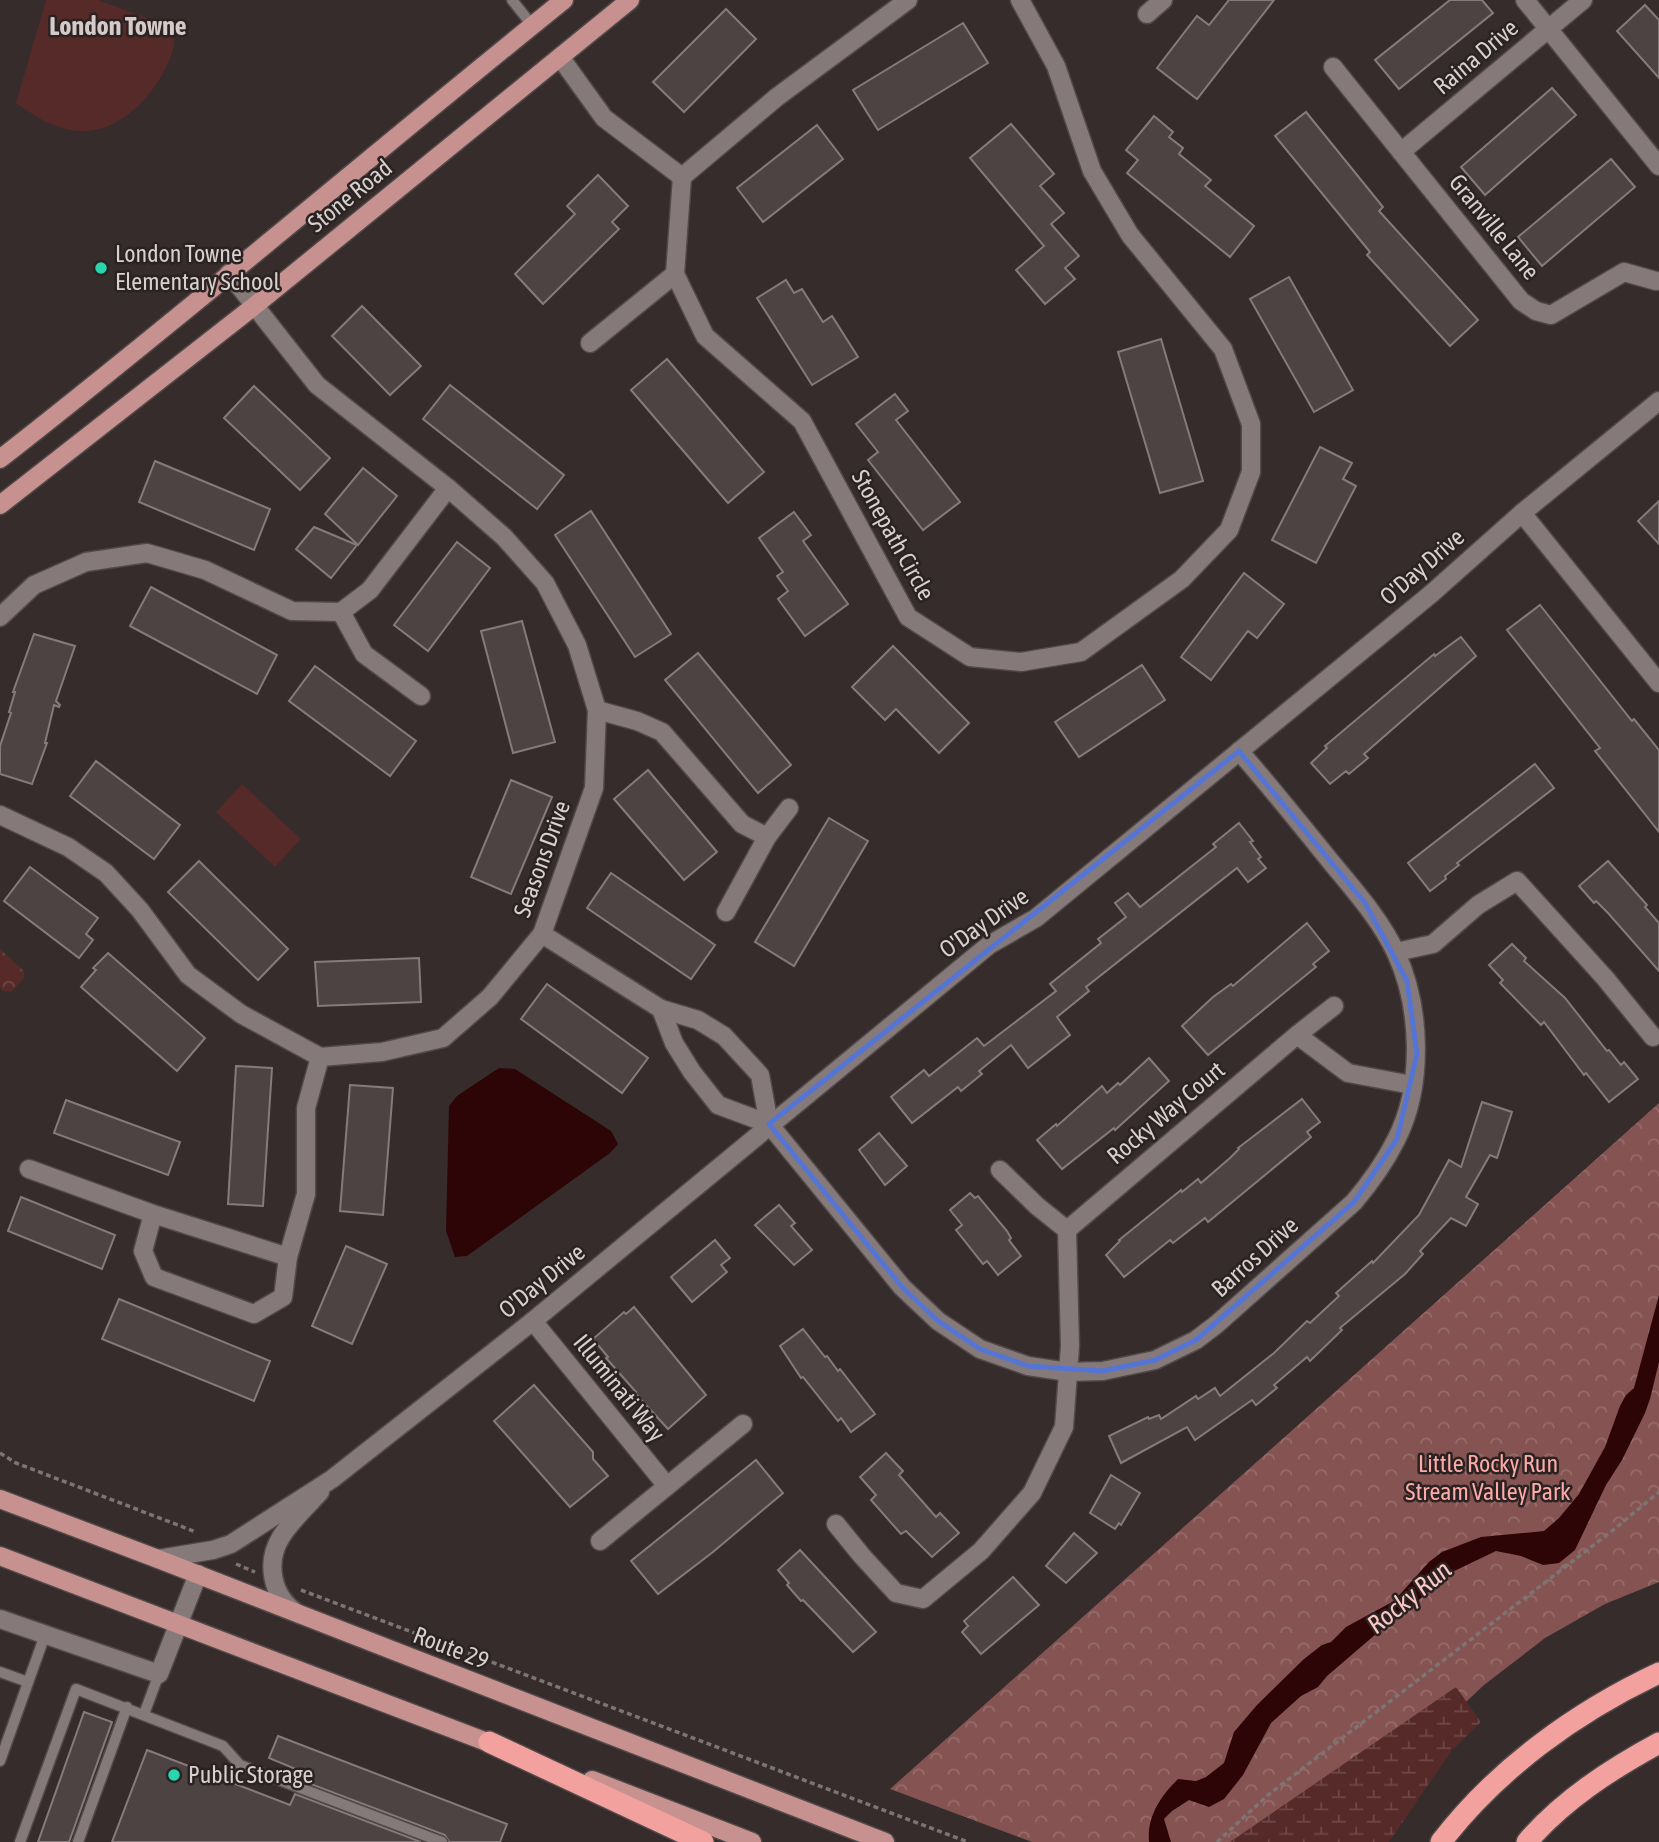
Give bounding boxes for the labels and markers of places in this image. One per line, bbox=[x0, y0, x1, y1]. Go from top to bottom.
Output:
place label: London Towne Elementary School bbox=[115, 240, 281, 295]
marker: London Towne Elementary School bbox=[93, 260, 109, 276]
place label: Public Storage bbox=[188, 1761, 313, 1788]
marker: Public Storage bbox=[166, 1767, 182, 1783]

